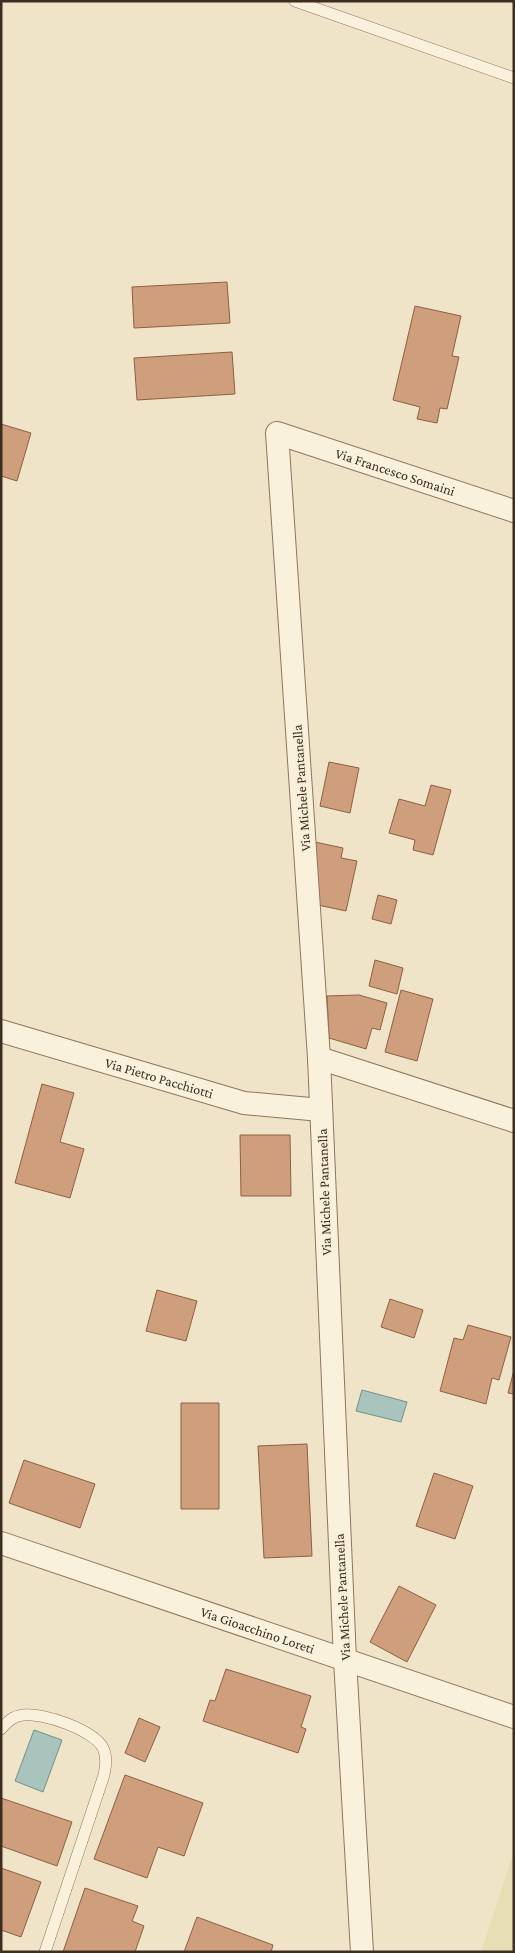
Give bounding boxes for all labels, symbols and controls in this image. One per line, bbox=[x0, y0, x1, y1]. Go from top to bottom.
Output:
street label: Via Francesco Somaini bbox=[333, 445, 457, 499]
street label: Via Michele Pantanella bbox=[289, 724, 313, 852]
street label: Via Pietro Pacchiotti bbox=[103, 1054, 216, 1102]
street label: Via Michele Pantanella bbox=[314, 1128, 334, 1256]
street label: Via Michele Pantanella bbox=[331, 1533, 353, 1661]
street label: Via Gioacchino Loreti bbox=[199, 1603, 317, 1657]

